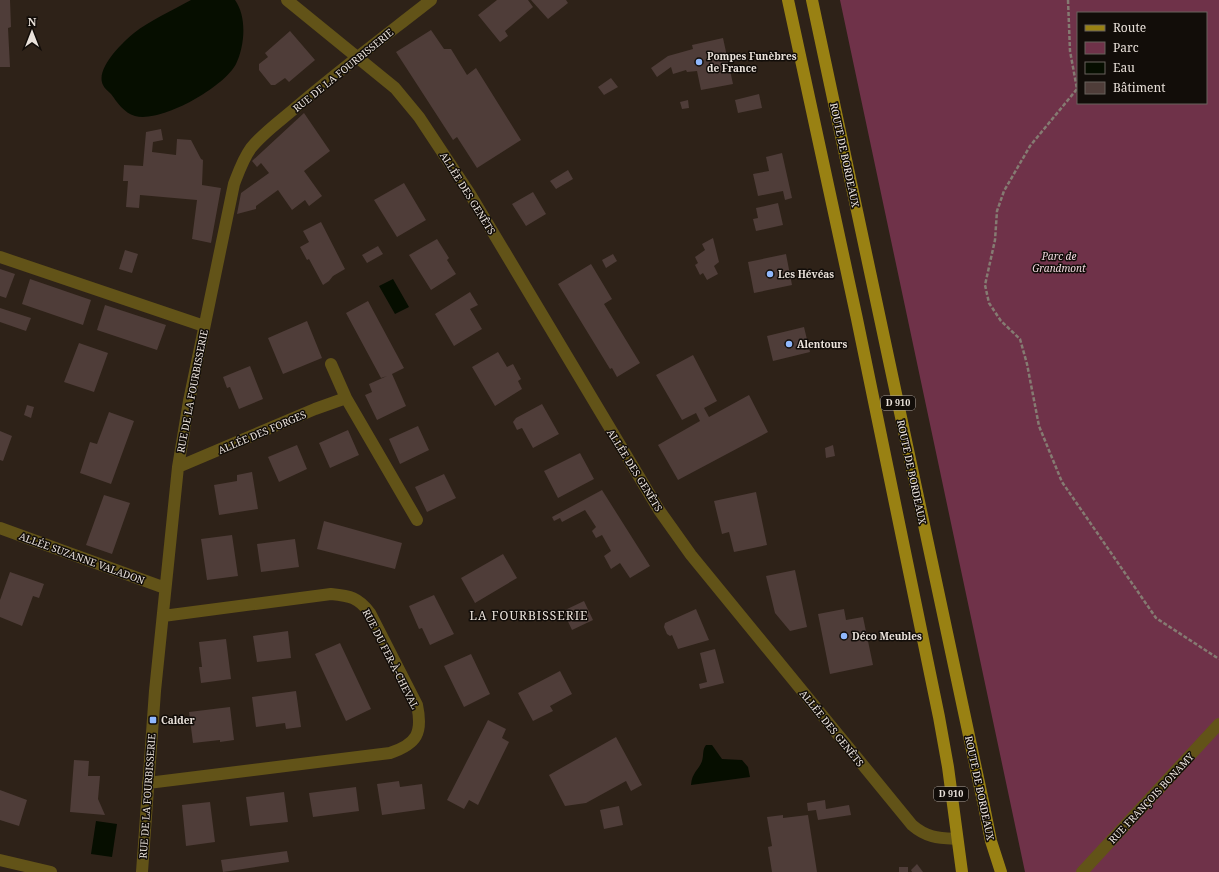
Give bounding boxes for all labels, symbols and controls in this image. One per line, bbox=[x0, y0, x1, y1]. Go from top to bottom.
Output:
north arrow bbox=[12, 12, 52, 52]
legend bbox=[1077, 12, 1207, 104]
text: N bbox=[28, 14, 37, 29]
text: Route bbox=[1113, 19, 1146, 36]
street label: RUE DE LA FOURBISSERIE bbox=[290, 25, 396, 115]
text: Parc bbox=[1113, 39, 1139, 56]
place label: Pompes Funèbres de France bbox=[707, 49, 797, 75]
marker: Pompes Funèbres de France bbox=[694, 57, 704, 67]
text: Eau bbox=[1113, 59, 1135, 76]
text: Bâtiment bbox=[1113, 79, 1165, 96]
street label: ROUTE DE BORDEAUX bbox=[827, 101, 863, 209]
street label: ALLÉE DES GENÊTS bbox=[437, 149, 499, 237]
park label: Parc de Grandmont bbox=[1032, 249, 1086, 275]
place label: Les Hévéas bbox=[778, 267, 834, 281]
marker: Les Hévéas bbox=[765, 269, 775, 279]
street label: RUE DE LA FOURBISSERIE bbox=[173, 328, 211, 454]
place label: Alentours bbox=[797, 337, 848, 351]
marker: Alentours bbox=[784, 339, 794, 349]
road number: D 910 bbox=[881, 396, 915, 410]
street label: ALLÉE DES FORGES bbox=[216, 407, 308, 457]
street label: ROUTE DE BORDEAUX bbox=[894, 418, 930, 526]
street label: ALLÉE DES GENÊTS bbox=[604, 426, 666, 514]
street label: ALLÉE SUZANNE VALADON bbox=[17, 529, 147, 587]
street label: RUE DU FER-À-CHEVAL bbox=[360, 606, 422, 712]
district label: LA FOURBISSERIE bbox=[469, 607, 589, 624]
place label: Déco Meubles bbox=[852, 629, 922, 643]
marker: Déco Meubles bbox=[839, 631, 849, 641]
street label: ALLÉE DES GENÊTS bbox=[797, 687, 867, 769]
place label: Calder bbox=[161, 713, 195, 727]
marker: Calder bbox=[148, 715, 158, 725]
street label: RUE DE LA FOURBISSERIE bbox=[136, 733, 158, 859]
street label: ROUTE DE BORDEAUX bbox=[962, 734, 998, 842]
street label: RUE FRANÇOIS BONAMY bbox=[1105, 749, 1197, 846]
road number: D 910 bbox=[934, 787, 968, 801]

